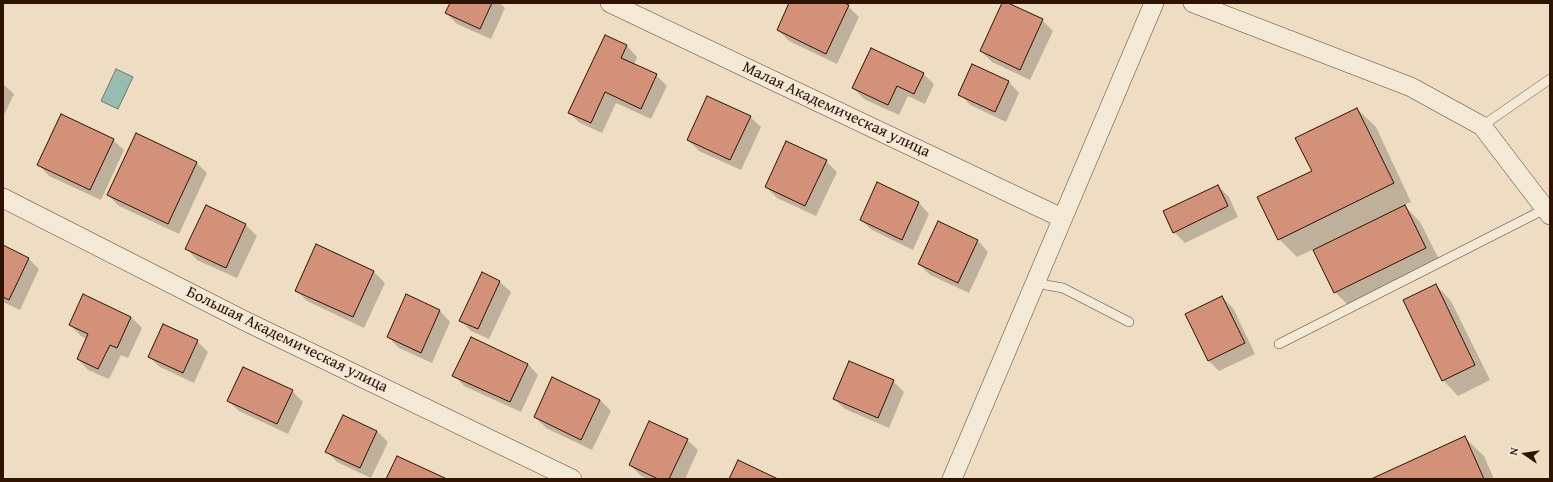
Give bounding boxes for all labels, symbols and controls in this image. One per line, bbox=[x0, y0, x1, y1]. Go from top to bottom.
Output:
street label: Малая Академическая улица bbox=[739, 58, 933, 162]
street label: Большая Академическая улица bbox=[183, 283, 391, 397]
north arrow bbox=[1505, 434, 1545, 474]
text: N bbox=[1505, 446, 1522, 457]

